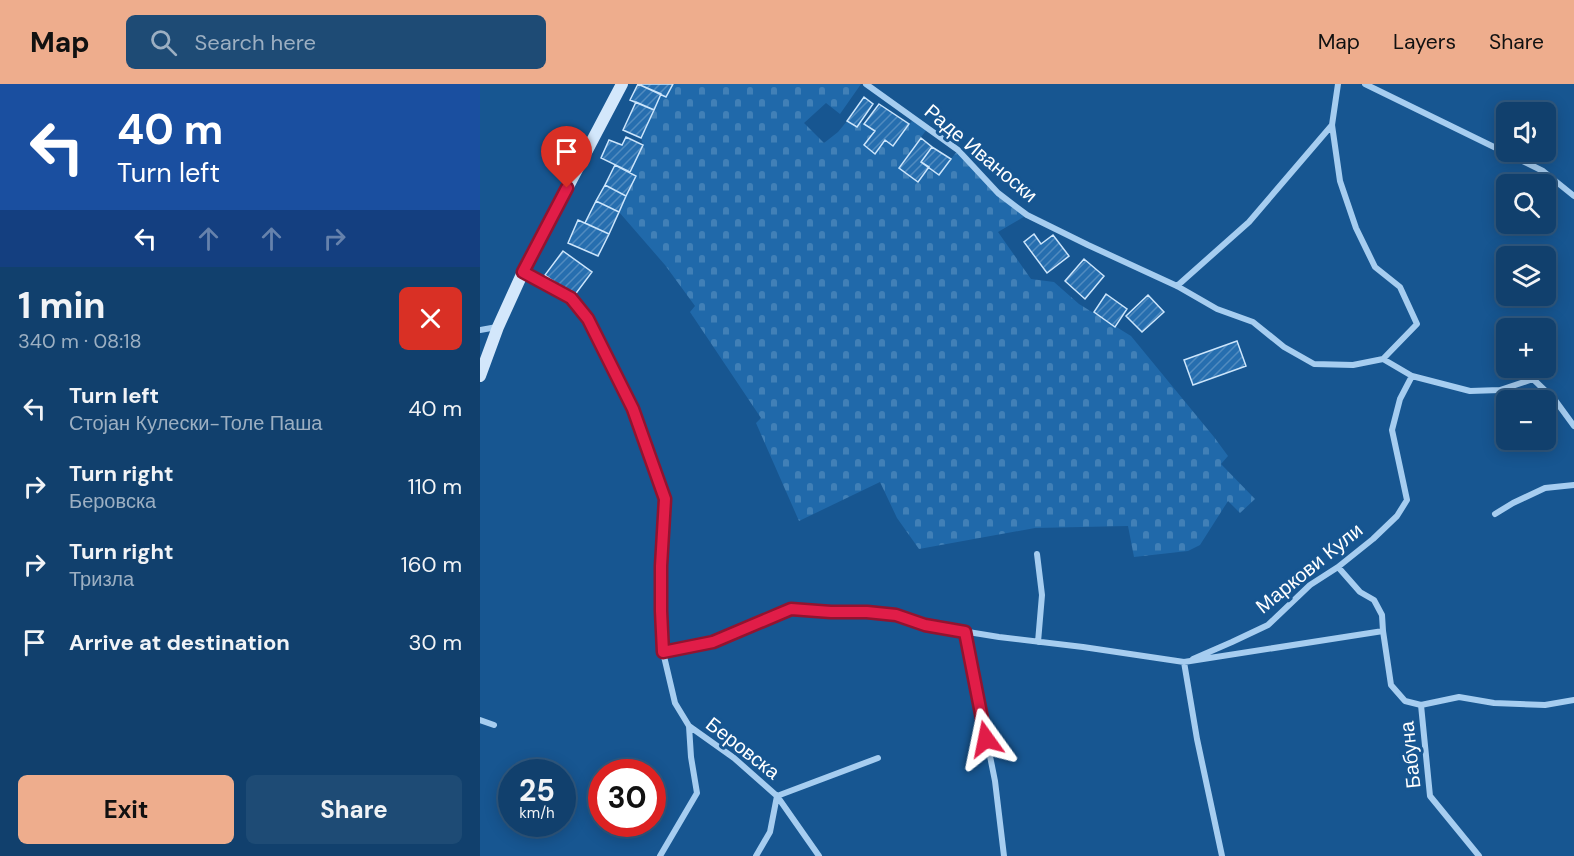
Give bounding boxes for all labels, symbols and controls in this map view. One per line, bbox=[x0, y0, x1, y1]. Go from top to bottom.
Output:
search box bbox=[126, 15, 546, 69]
text: Map bbox=[30, 24, 90, 61]
icon: search bbox=[147, 26, 180, 59]
text: Search here bbox=[195, 28, 316, 57]
text: Map bbox=[1318, 28, 1360, 56]
text: Layers bbox=[1393, 28, 1456, 56]
text: Share bbox=[1489, 28, 1544, 56]
street label: Раде Иваноски bbox=[919, 98, 1043, 208]
text: 40 m bbox=[117, 102, 223, 157]
map controls bbox=[1496, 102, 1556, 450]
button: sound bbox=[1496, 102, 1556, 162]
icon: left bbox=[18, 108, 96, 186]
pin bbox=[541, 126, 592, 188]
icon: arrive bbox=[550, 135, 583, 168]
text: Turn left bbox=[117, 155, 220, 190]
button: search bbox=[1496, 174, 1556, 234]
icon: left bbox=[129, 222, 162, 255]
icon: ahead bbox=[192, 222, 225, 255]
icon: ahead bbox=[255, 222, 288, 255]
icon: right bbox=[318, 222, 351, 255]
button: layers bbox=[1496, 246, 1556, 306]
text: 1 min bbox=[18, 282, 106, 329]
button: close bbox=[399, 287, 462, 350]
button: + bbox=[1496, 318, 1556, 378]
text: 340 m · 08:18 bbox=[18, 328, 142, 354]
text: Turn left bbox=[69, 381, 159, 410]
button: − bbox=[1496, 390, 1556, 450]
icon: left bbox=[18, 392, 51, 425]
text: 40 m bbox=[408, 394, 462, 423]
text: Стојан Кулески-Толе Паша bbox=[69, 410, 322, 436]
text: Turn right bbox=[69, 459, 174, 488]
icon: right bbox=[18, 470, 51, 503]
text: 110 m bbox=[408, 472, 462, 501]
text: Беровска bbox=[69, 488, 156, 514]
street label: Маркови Кули bbox=[1250, 517, 1368, 619]
text: Turn right bbox=[69, 537, 174, 566]
icon: right bbox=[18, 548, 51, 581]
text: 160 m bbox=[401, 550, 462, 579]
text: Тризла bbox=[69, 566, 134, 592]
icon: arrive bbox=[18, 626, 51, 659]
text: Arrive at destination bbox=[69, 628, 290, 657]
text: 30 m bbox=[408, 628, 462, 657]
position arrow bbox=[954, 707, 1018, 771]
street label: Беровска bbox=[701, 711, 786, 786]
street label: Бабуна bbox=[1393, 719, 1426, 790]
speed limit sign: 30 bbox=[588, 759, 666, 837]
text: 25 bbox=[519, 771, 555, 810]
button: Exit bbox=[18, 775, 234, 844]
button: Share bbox=[246, 775, 462, 844]
text: km/h bbox=[519, 803, 555, 823]

